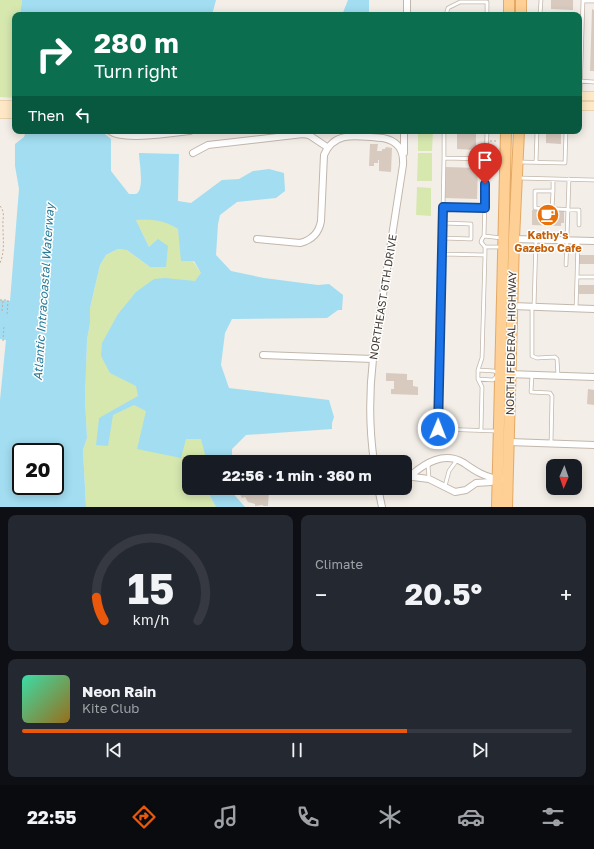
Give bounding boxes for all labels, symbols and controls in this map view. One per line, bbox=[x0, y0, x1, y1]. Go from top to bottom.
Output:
text: 280 m bbox=[94, 26, 179, 59]
icon: right bbox=[28, 28, 80, 80]
text: Turn right bbox=[94, 60, 178, 82]
icon: left bbox=[72, 104, 94, 126]
text: Then bbox=[28, 106, 64, 124]
pin bbox=[468, 143, 502, 184]
icon: arrive bbox=[474, 149, 496, 171]
water label: Atlantic Intracoastal Waterway bbox=[30, 201, 57, 381]
cafe icon: Kathy's Gazebo Cafe bbox=[535, 202, 561, 228]
place label: Kathy's Gazebo Cafe bbox=[514, 228, 582, 254]
street label: NORTHEAST 6TH DRIVE bbox=[366, 233, 399, 361]
street label: NORTH FEDERAL HIGHWAY bbox=[503, 271, 518, 415]
position arrow bbox=[417, 408, 459, 450]
speed limit sign: 20 bbox=[12, 443, 64, 495]
north arrow bbox=[546, 459, 582, 495]
map controls bbox=[546, 459, 582, 495]
text: 22:56 · 1 min · 360 m bbox=[222, 466, 372, 484]
text: Climate bbox=[315, 556, 363, 572]
text: 15 bbox=[127, 563, 174, 613]
text: 20.5° bbox=[405, 576, 482, 612]
text: − bbox=[315, 581, 327, 608]
text: + bbox=[560, 581, 572, 608]
text: km/h bbox=[132, 611, 169, 628]
text: Neon Rain bbox=[82, 682, 156, 700]
text: Kite Club bbox=[82, 700, 139, 716]
icon: previous bbox=[103, 739, 125, 761]
icon: pause bbox=[286, 739, 308, 761]
icon: next bbox=[469, 739, 491, 761]
icon: directions bbox=[130, 803, 158, 831]
icon: music bbox=[212, 803, 240, 831]
icon: phone bbox=[294, 803, 322, 831]
icon: climate bbox=[376, 803, 404, 831]
icon: car bbox=[457, 803, 485, 831]
icon: filters bbox=[539, 803, 567, 831]
text: 22:55 bbox=[27, 806, 77, 828]

